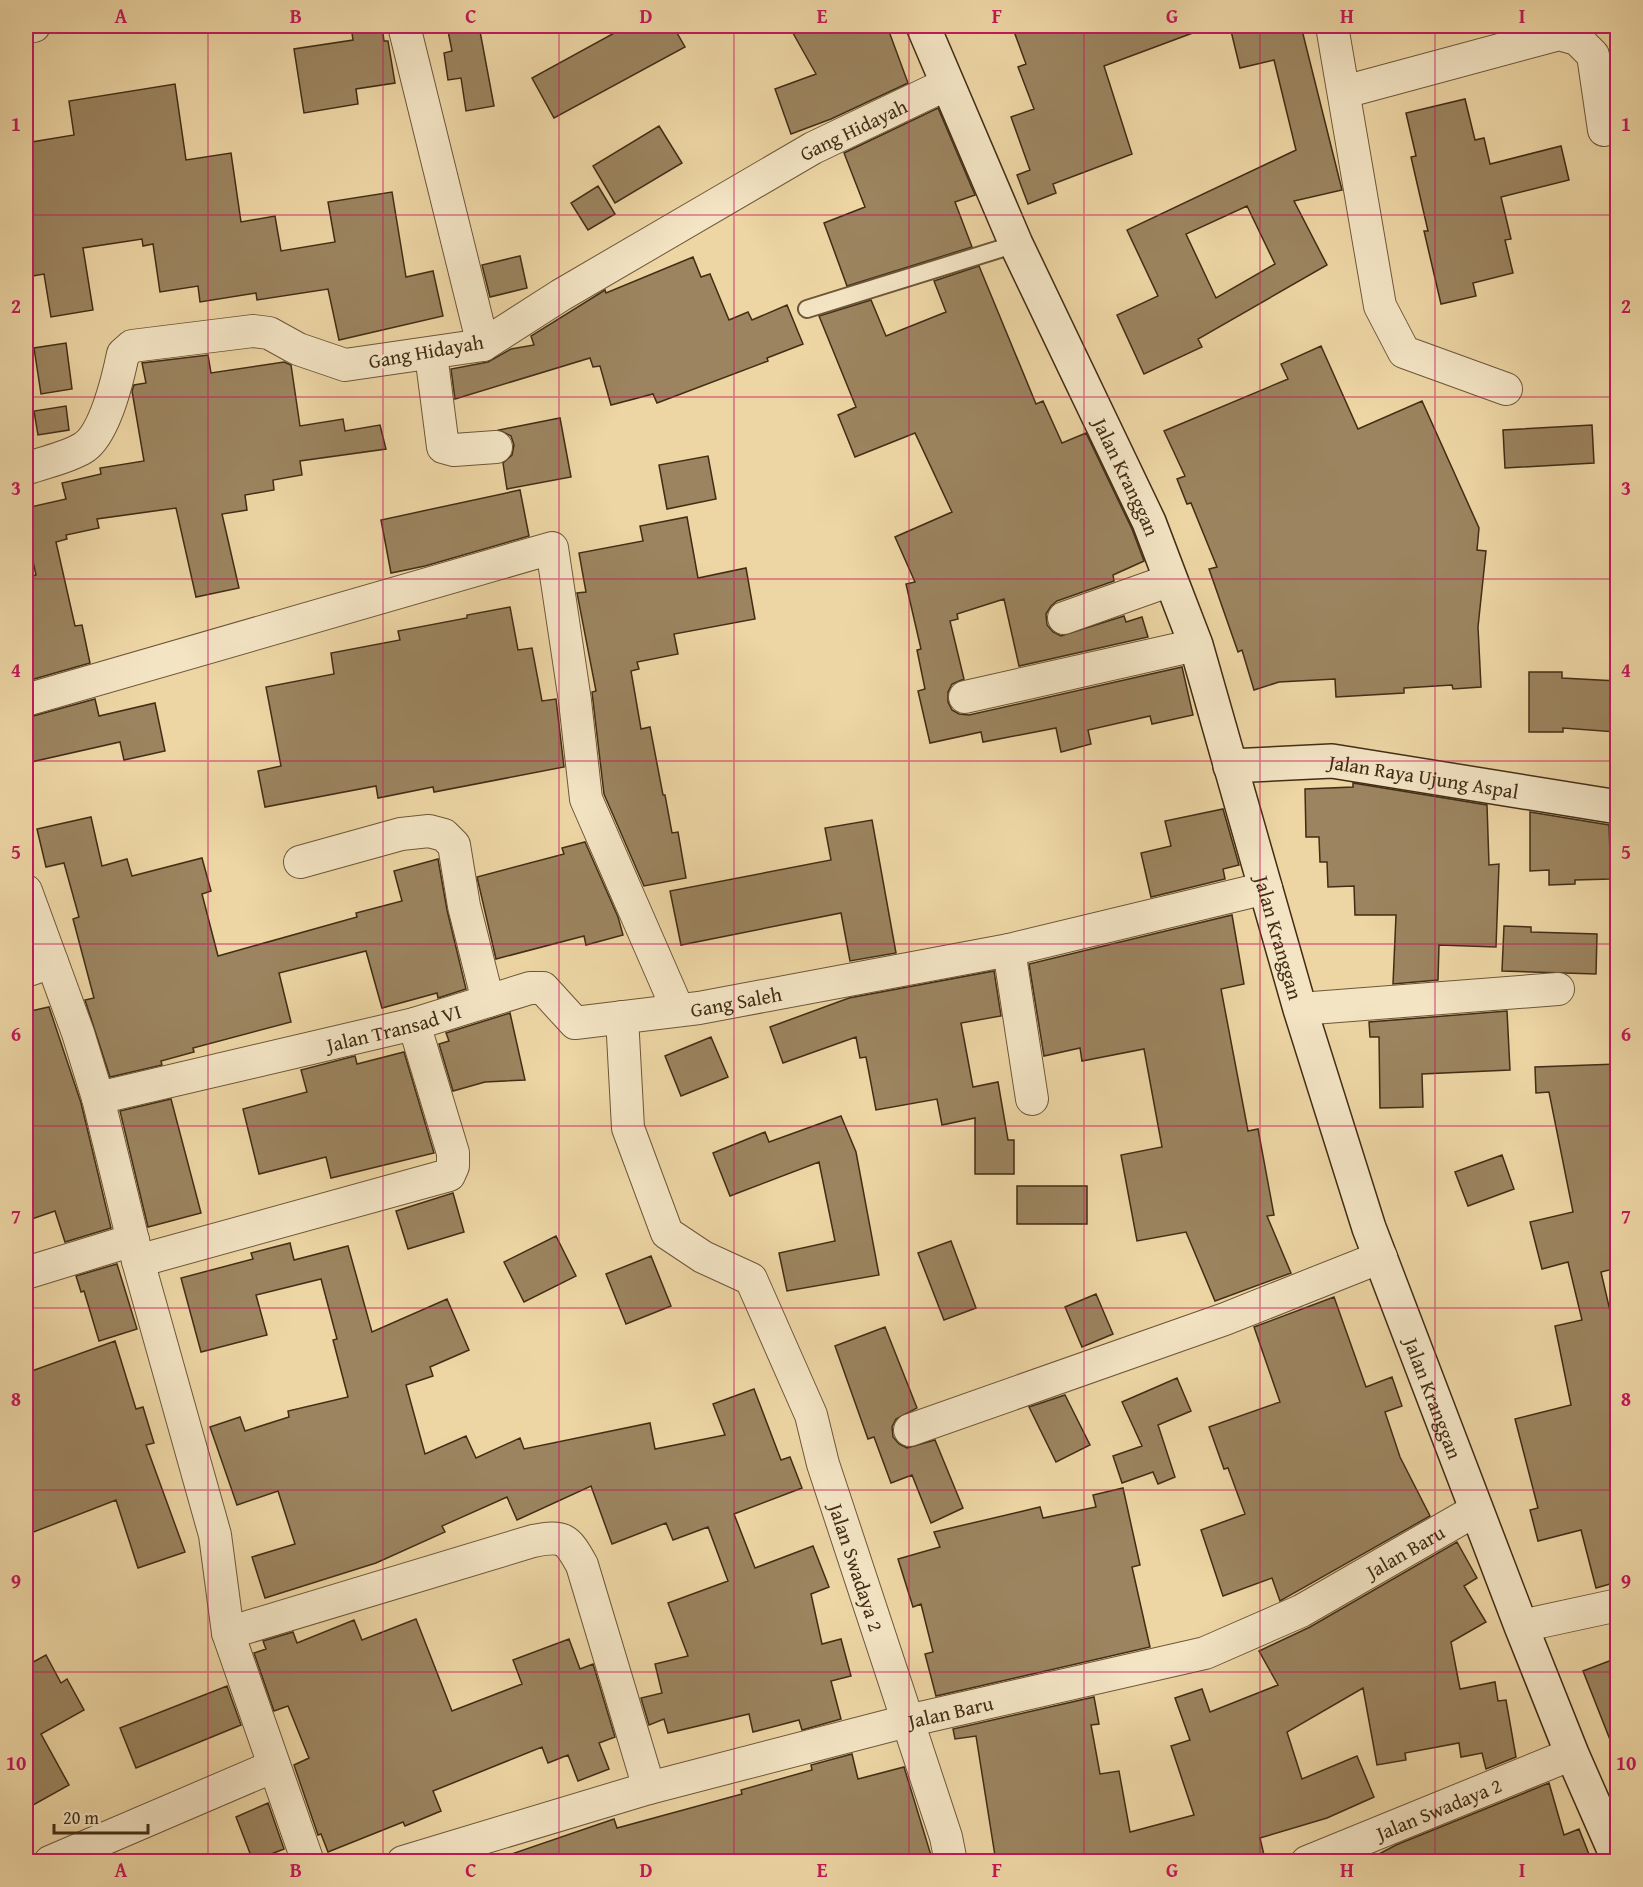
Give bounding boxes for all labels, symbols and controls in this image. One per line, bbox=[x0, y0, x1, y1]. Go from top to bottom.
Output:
text: A bbox=[115, 1, 128, 30]
text: B bbox=[290, 1, 302, 30]
text: C bbox=[465, 1, 477, 30]
text: D bbox=[639, 1, 653, 30]
text: E bbox=[817, 1, 828, 30]
text: F bbox=[992, 1, 1002, 30]
text: G bbox=[1166, 1, 1178, 30]
text: H bbox=[1340, 1, 1354, 30]
text: I bbox=[1519, 1, 1525, 30]
street label: Gang Hidayah bbox=[794, 91, 912, 167]
text: 1 bbox=[11, 109, 21, 138]
text: 1 bbox=[1621, 109, 1631, 138]
text: 2 bbox=[11, 291, 21, 320]
text: 2 bbox=[1621, 291, 1631, 320]
street label: Gang Hidayah bbox=[366, 327, 486, 375]
street label: Jalan Kranggan bbox=[1085, 410, 1167, 540]
text: 3 bbox=[11, 473, 21, 502]
text: 3 bbox=[1621, 473, 1631, 502]
text: 4 bbox=[11, 655, 21, 684]
text: 4 bbox=[1621, 655, 1631, 684]
street label: Jalan Raya Ujung Aspal bbox=[1324, 746, 1521, 805]
text: 5 bbox=[11, 837, 21, 866]
text: 5 bbox=[1621, 837, 1631, 866]
street label: Jalan Kranggan bbox=[1247, 869, 1311, 1003]
street label: Gang Saleh bbox=[689, 978, 784, 1023]
street label: Jalan Transad VI bbox=[320, 996, 465, 1059]
text: 6 bbox=[11, 1019, 21, 1048]
text: 6 bbox=[1621, 1019, 1631, 1048]
text: 7 bbox=[11, 1201, 21, 1230]
text: 7 bbox=[1621, 1201, 1631, 1230]
street label: Jalan Kranggan bbox=[1397, 1330, 1470, 1463]
text: 8 bbox=[11, 1384, 21, 1413]
text: 8 bbox=[1621, 1384, 1631, 1413]
street label: Jalan Swadaya 2 bbox=[822, 1497, 892, 1635]
street label: Jalan Baru bbox=[1358, 1517, 1450, 1587]
text: 9 bbox=[11, 1566, 21, 1595]
text: 9 bbox=[1621, 1566, 1631, 1595]
street label: Jalan Baru bbox=[902, 1687, 996, 1735]
text: 10 bbox=[6, 1748, 26, 1777]
text: 10 bbox=[1616, 1748, 1636, 1777]
street label: Jalan Swadaya 2 bbox=[1369, 1770, 1506, 1848]
scale bar bbox=[54, 1797, 148, 1835]
text: 20 m bbox=[63, 1804, 99, 1831]
text: A bbox=[115, 1855, 128, 1884]
text: B bbox=[290, 1855, 302, 1884]
text: C bbox=[465, 1855, 477, 1884]
text: D bbox=[639, 1855, 653, 1884]
text: E bbox=[817, 1855, 828, 1884]
text: F bbox=[992, 1855, 1002, 1884]
text: G bbox=[1166, 1855, 1178, 1884]
text: H bbox=[1340, 1855, 1354, 1884]
text: I bbox=[1519, 1855, 1525, 1884]

